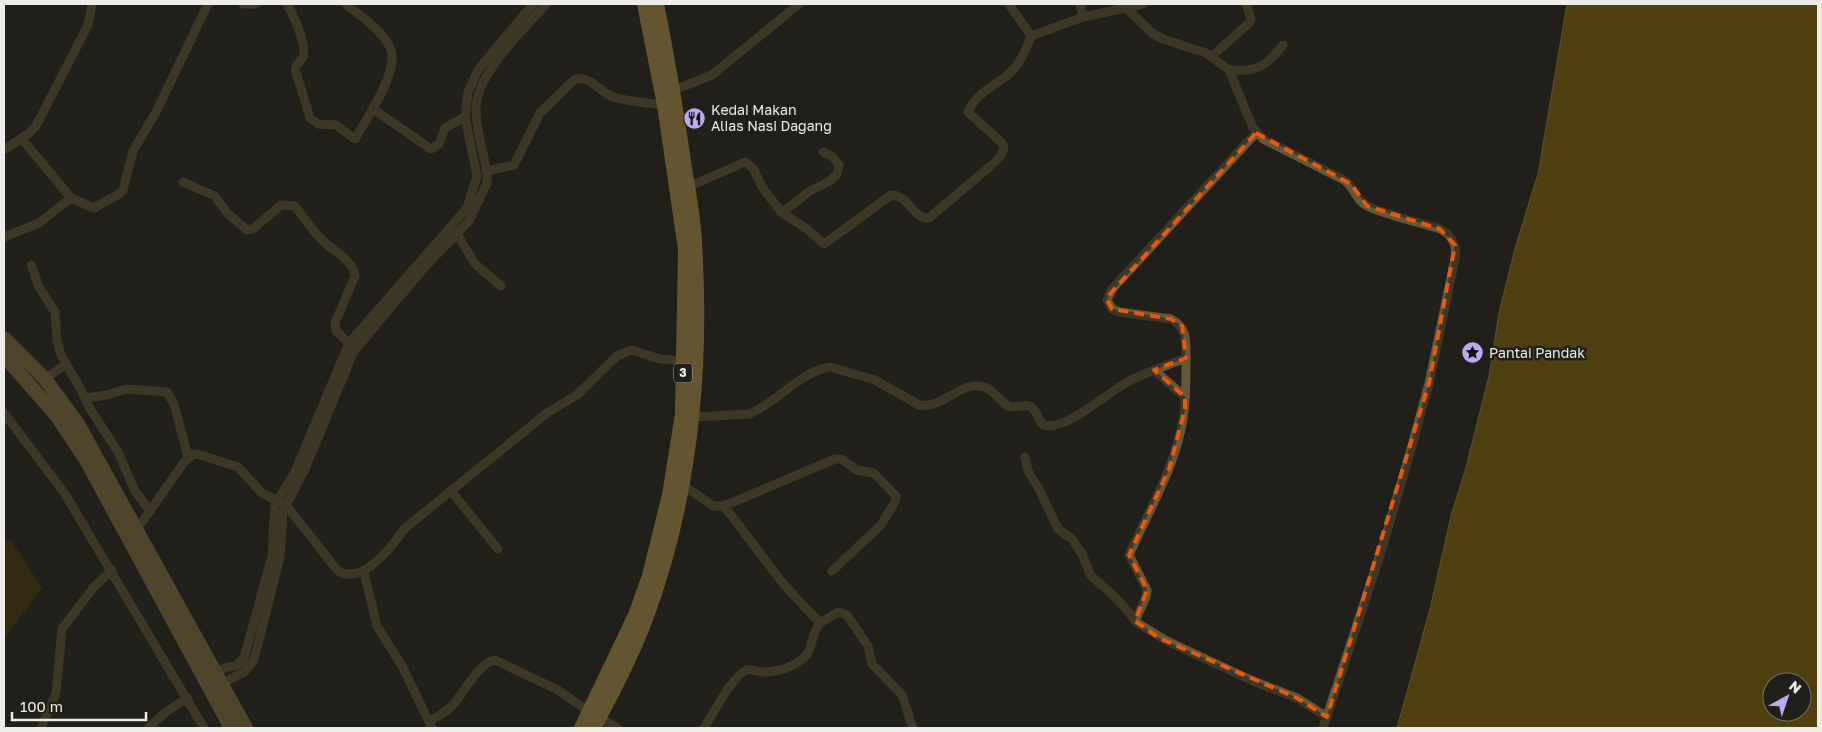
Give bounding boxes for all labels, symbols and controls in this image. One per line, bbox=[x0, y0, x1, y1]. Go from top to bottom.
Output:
place label: Kedai Makan Alias Nasi Dagang bbox=[711, 101, 832, 134]
restaurant icon: Kedai Makan Alias Nasi Dagang bbox=[683, 106, 707, 130]
place icon: Pantai Pandak bbox=[1461, 341, 1485, 365]
place label: Pantai Pandak bbox=[1489, 344, 1585, 361]
road number: 3 bbox=[674, 363, 692, 382]
north arrow bbox=[1762, 672, 1812, 722]
text: N bbox=[1786, 677, 1805, 697]
scale bar bbox=[12, 690, 146, 722]
text: 100 m bbox=[20, 697, 63, 715]

